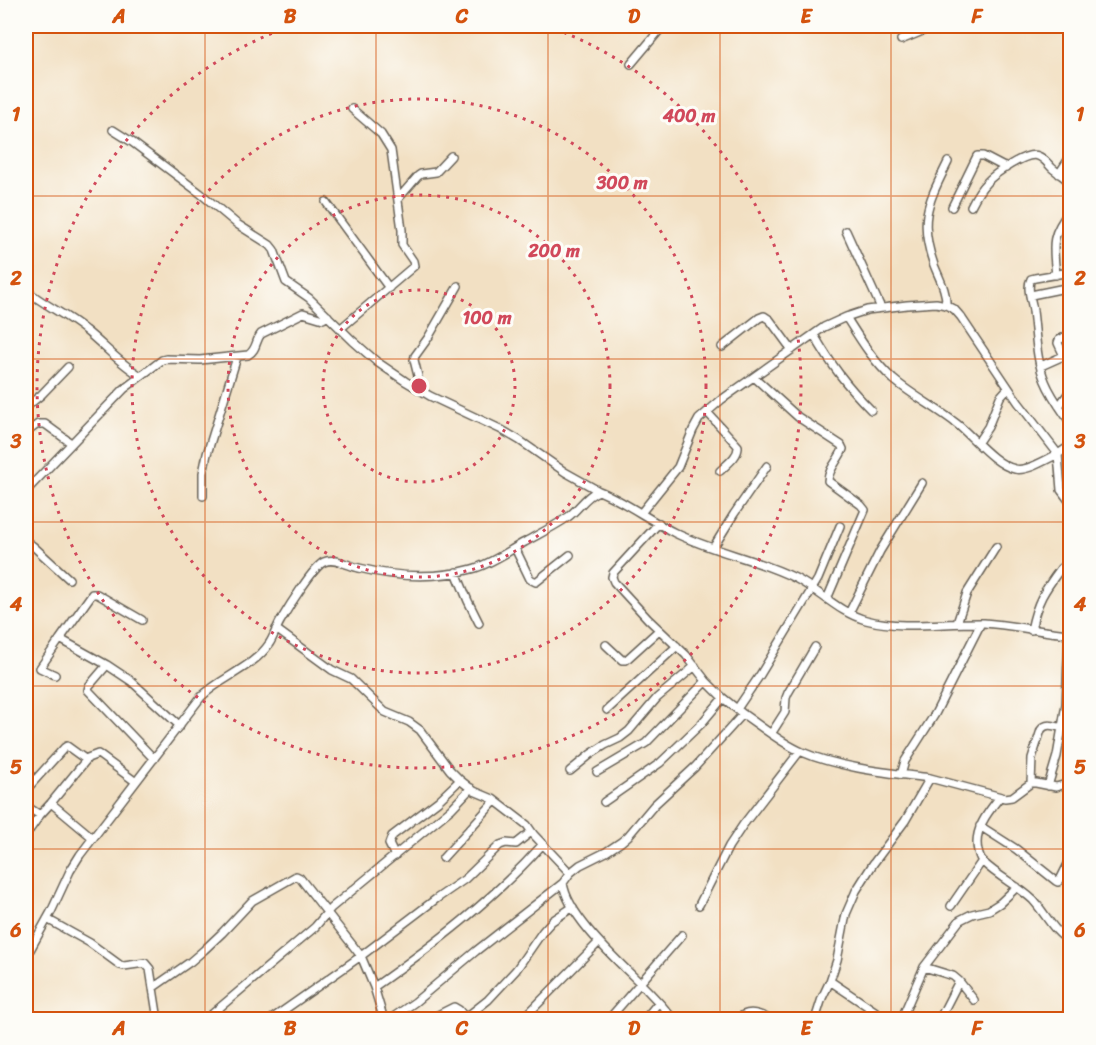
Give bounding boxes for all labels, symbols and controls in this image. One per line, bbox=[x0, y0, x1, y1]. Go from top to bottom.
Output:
text: A bbox=[111, 0, 126, 34]
text: B bbox=[284, 0, 297, 34]
text: C bbox=[455, 0, 469, 34]
text: D bbox=[628, 0, 641, 34]
text: E bbox=[800, 0, 813, 34]
text: F bbox=[971, 0, 984, 34]
text: 1 bbox=[12, 97, 21, 132]
text: 1 bbox=[1076, 97, 1085, 132]
text: 400 m bbox=[662, 100, 715, 132]
text: 300 m bbox=[595, 167, 648, 199]
text: 200 m bbox=[527, 235, 580, 267]
text: 2 bbox=[9, 261, 22, 296]
text: 2 bbox=[1073, 261, 1086, 296]
text: 100 m bbox=[463, 302, 512, 334]
centre of rings bbox=[409, 376, 429, 396]
text: 3 bbox=[10, 424, 22, 459]
text: 3 bbox=[1074, 424, 1086, 459]
text: 4 bbox=[9, 587, 23, 622]
text: 4 bbox=[1073, 587, 1087, 622]
text: 5 bbox=[10, 750, 22, 785]
text: 5 bbox=[1074, 750, 1086, 785]
text: 6 bbox=[9, 913, 22, 948]
text: 6 bbox=[1073, 913, 1086, 948]
text: A bbox=[111, 1011, 126, 1045]
text: B bbox=[284, 1011, 297, 1045]
text: C bbox=[455, 1011, 469, 1045]
text: D bbox=[628, 1011, 641, 1045]
text: E bbox=[800, 1011, 813, 1045]
text: F bbox=[971, 1011, 984, 1045]

